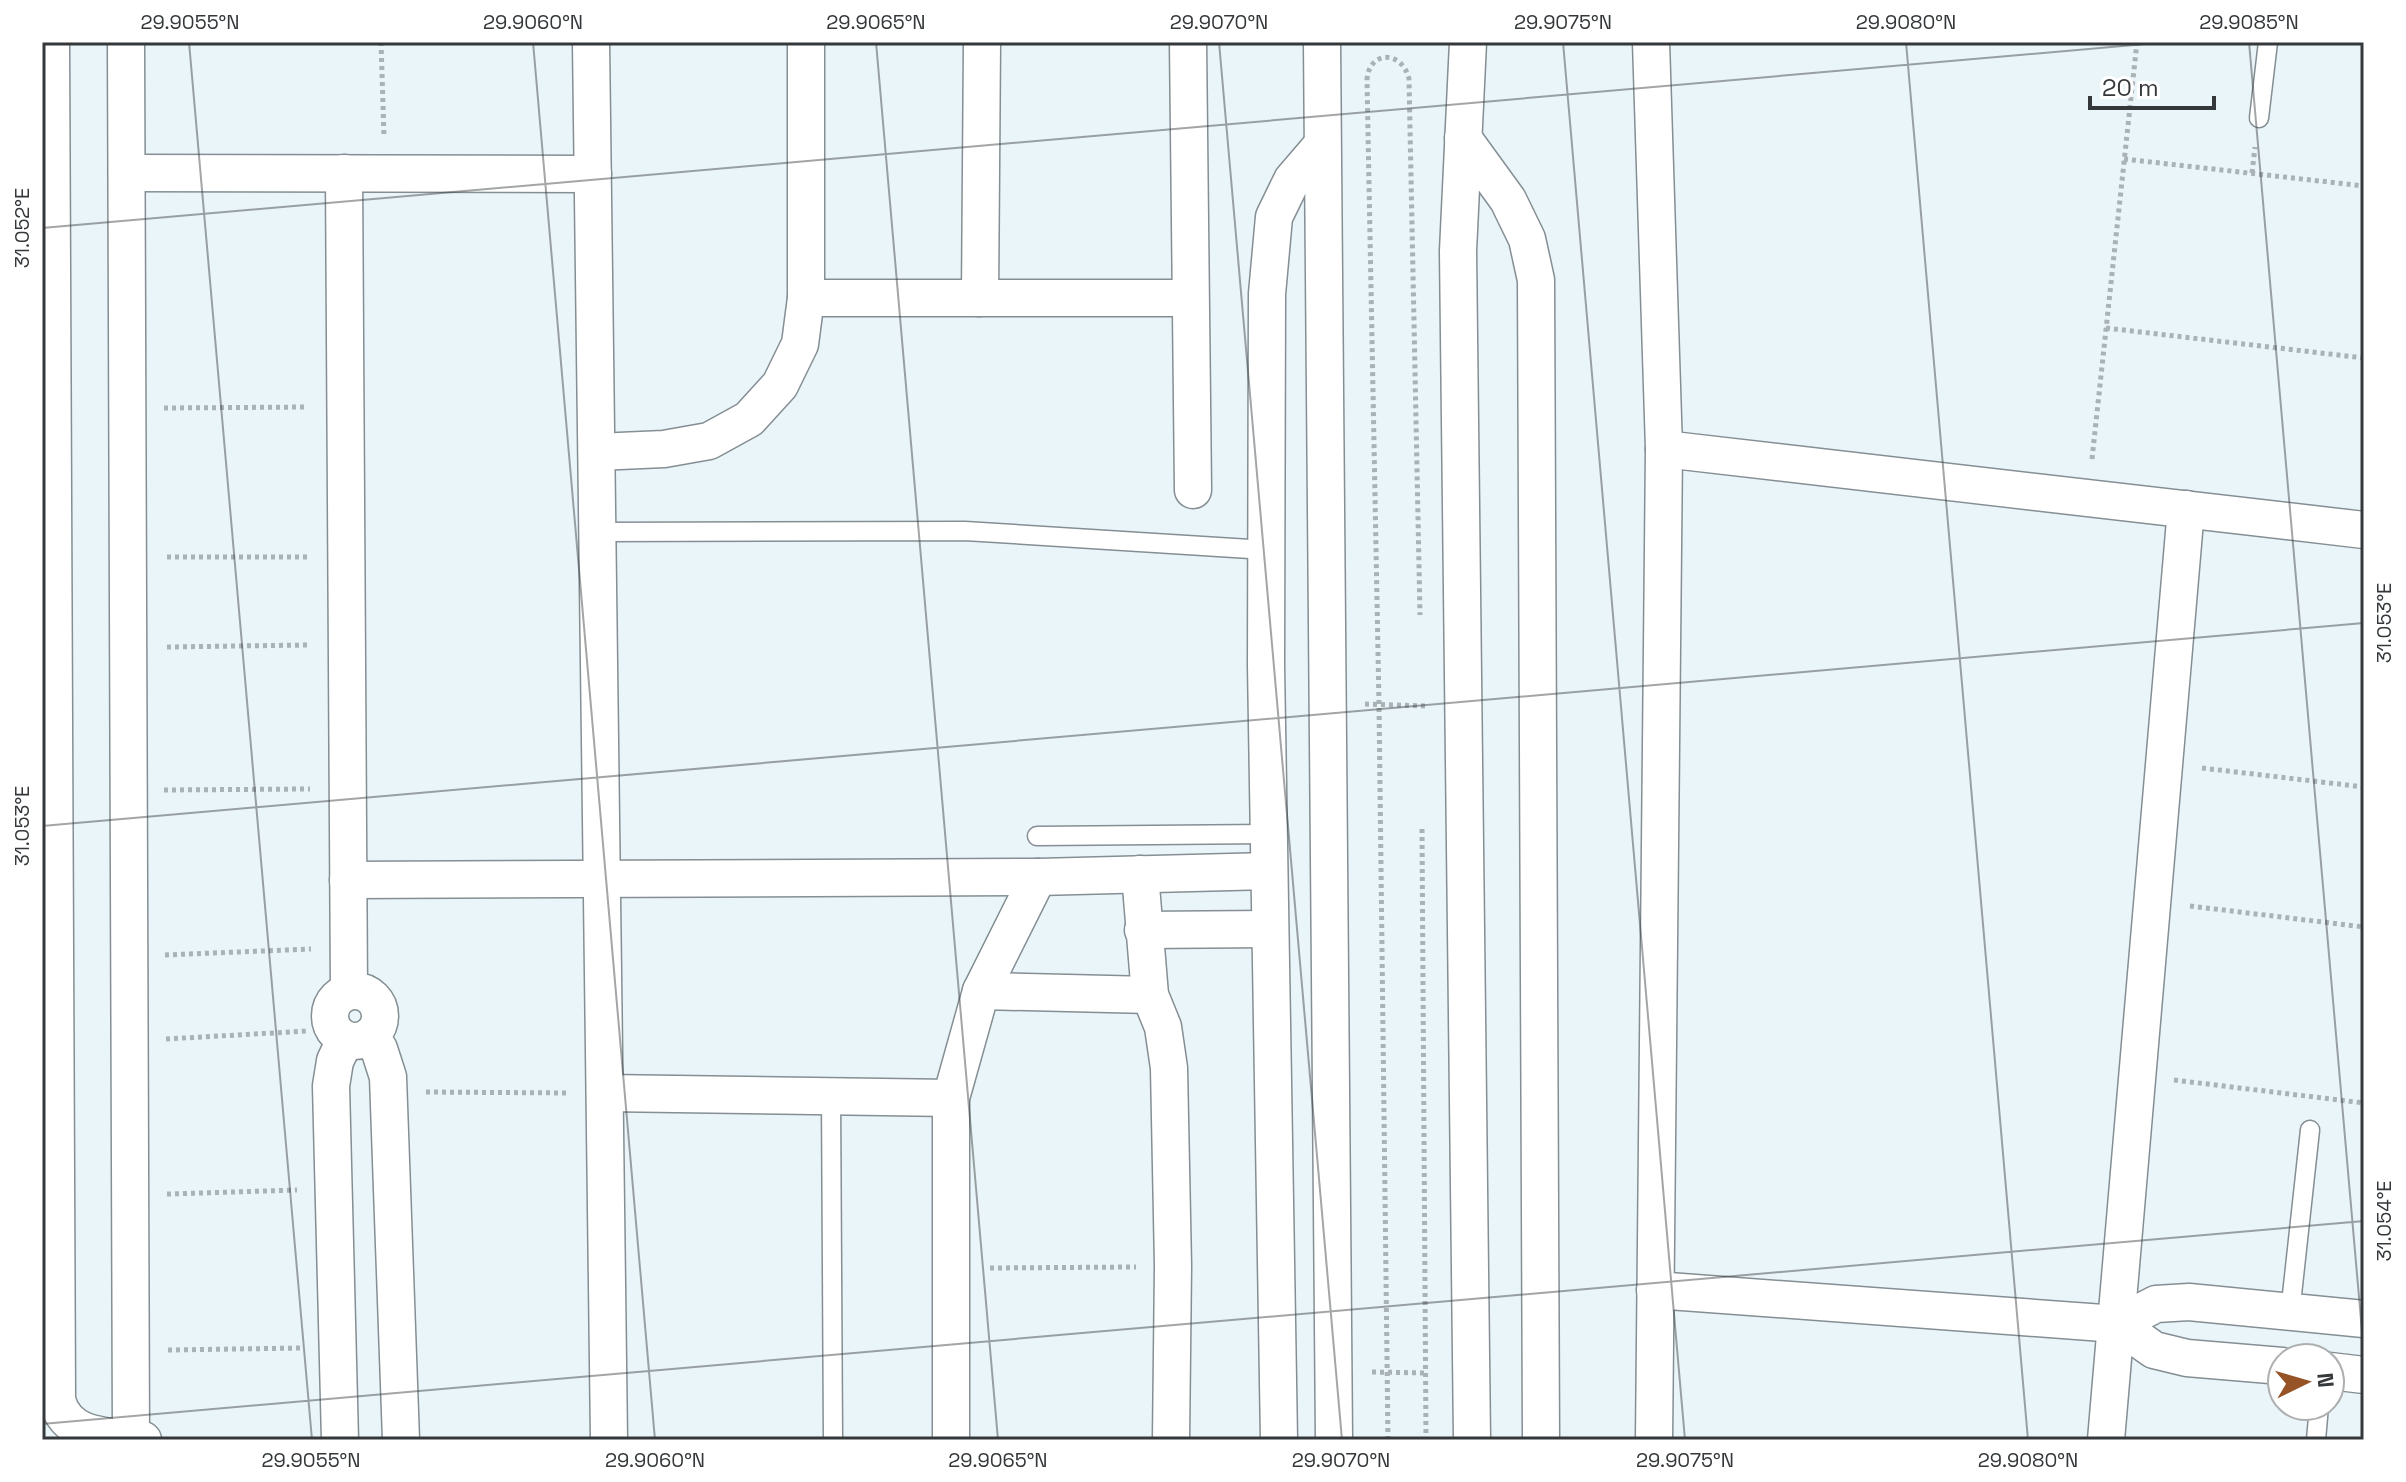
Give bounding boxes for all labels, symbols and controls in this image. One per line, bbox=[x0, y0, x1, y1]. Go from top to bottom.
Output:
text: 29.9055°N bbox=[140, 9, 240, 35]
text: 29.9060°N bbox=[483, 9, 583, 35]
text: 29.9065°N bbox=[826, 9, 926, 35]
text: 29.9070°N bbox=[1170, 9, 1268, 35]
text: 29.9075°N bbox=[1514, 9, 1612, 35]
text: 29.9080°N bbox=[1856, 9, 1956, 35]
text: 29.9085°N bbox=[2199, 9, 2299, 35]
scale bar bbox=[2090, 60, 2214, 110]
text: 20 m bbox=[2102, 72, 2159, 103]
text: 31.052°E bbox=[9, 188, 35, 268]
text: 31.053°E bbox=[2371, 583, 2397, 663]
text: 31.053°E bbox=[9, 786, 35, 866]
text: 31.054°E bbox=[2371, 1180, 2397, 1262]
north arrow bbox=[2266, 1342, 2346, 1422]
text: N bbox=[2311, 1372, 2341, 1389]
text: 29.9055°N bbox=[261, 1447, 361, 1473]
text: 29.9060°N bbox=[605, 1447, 705, 1473]
text: 29.9065°N bbox=[948, 1447, 1048, 1473]
text: 29.9070°N bbox=[1292, 1447, 1390, 1473]
text: 29.9075°N bbox=[1636, 1447, 1734, 1473]
text: 29.9080°N bbox=[1978, 1447, 2078, 1473]

